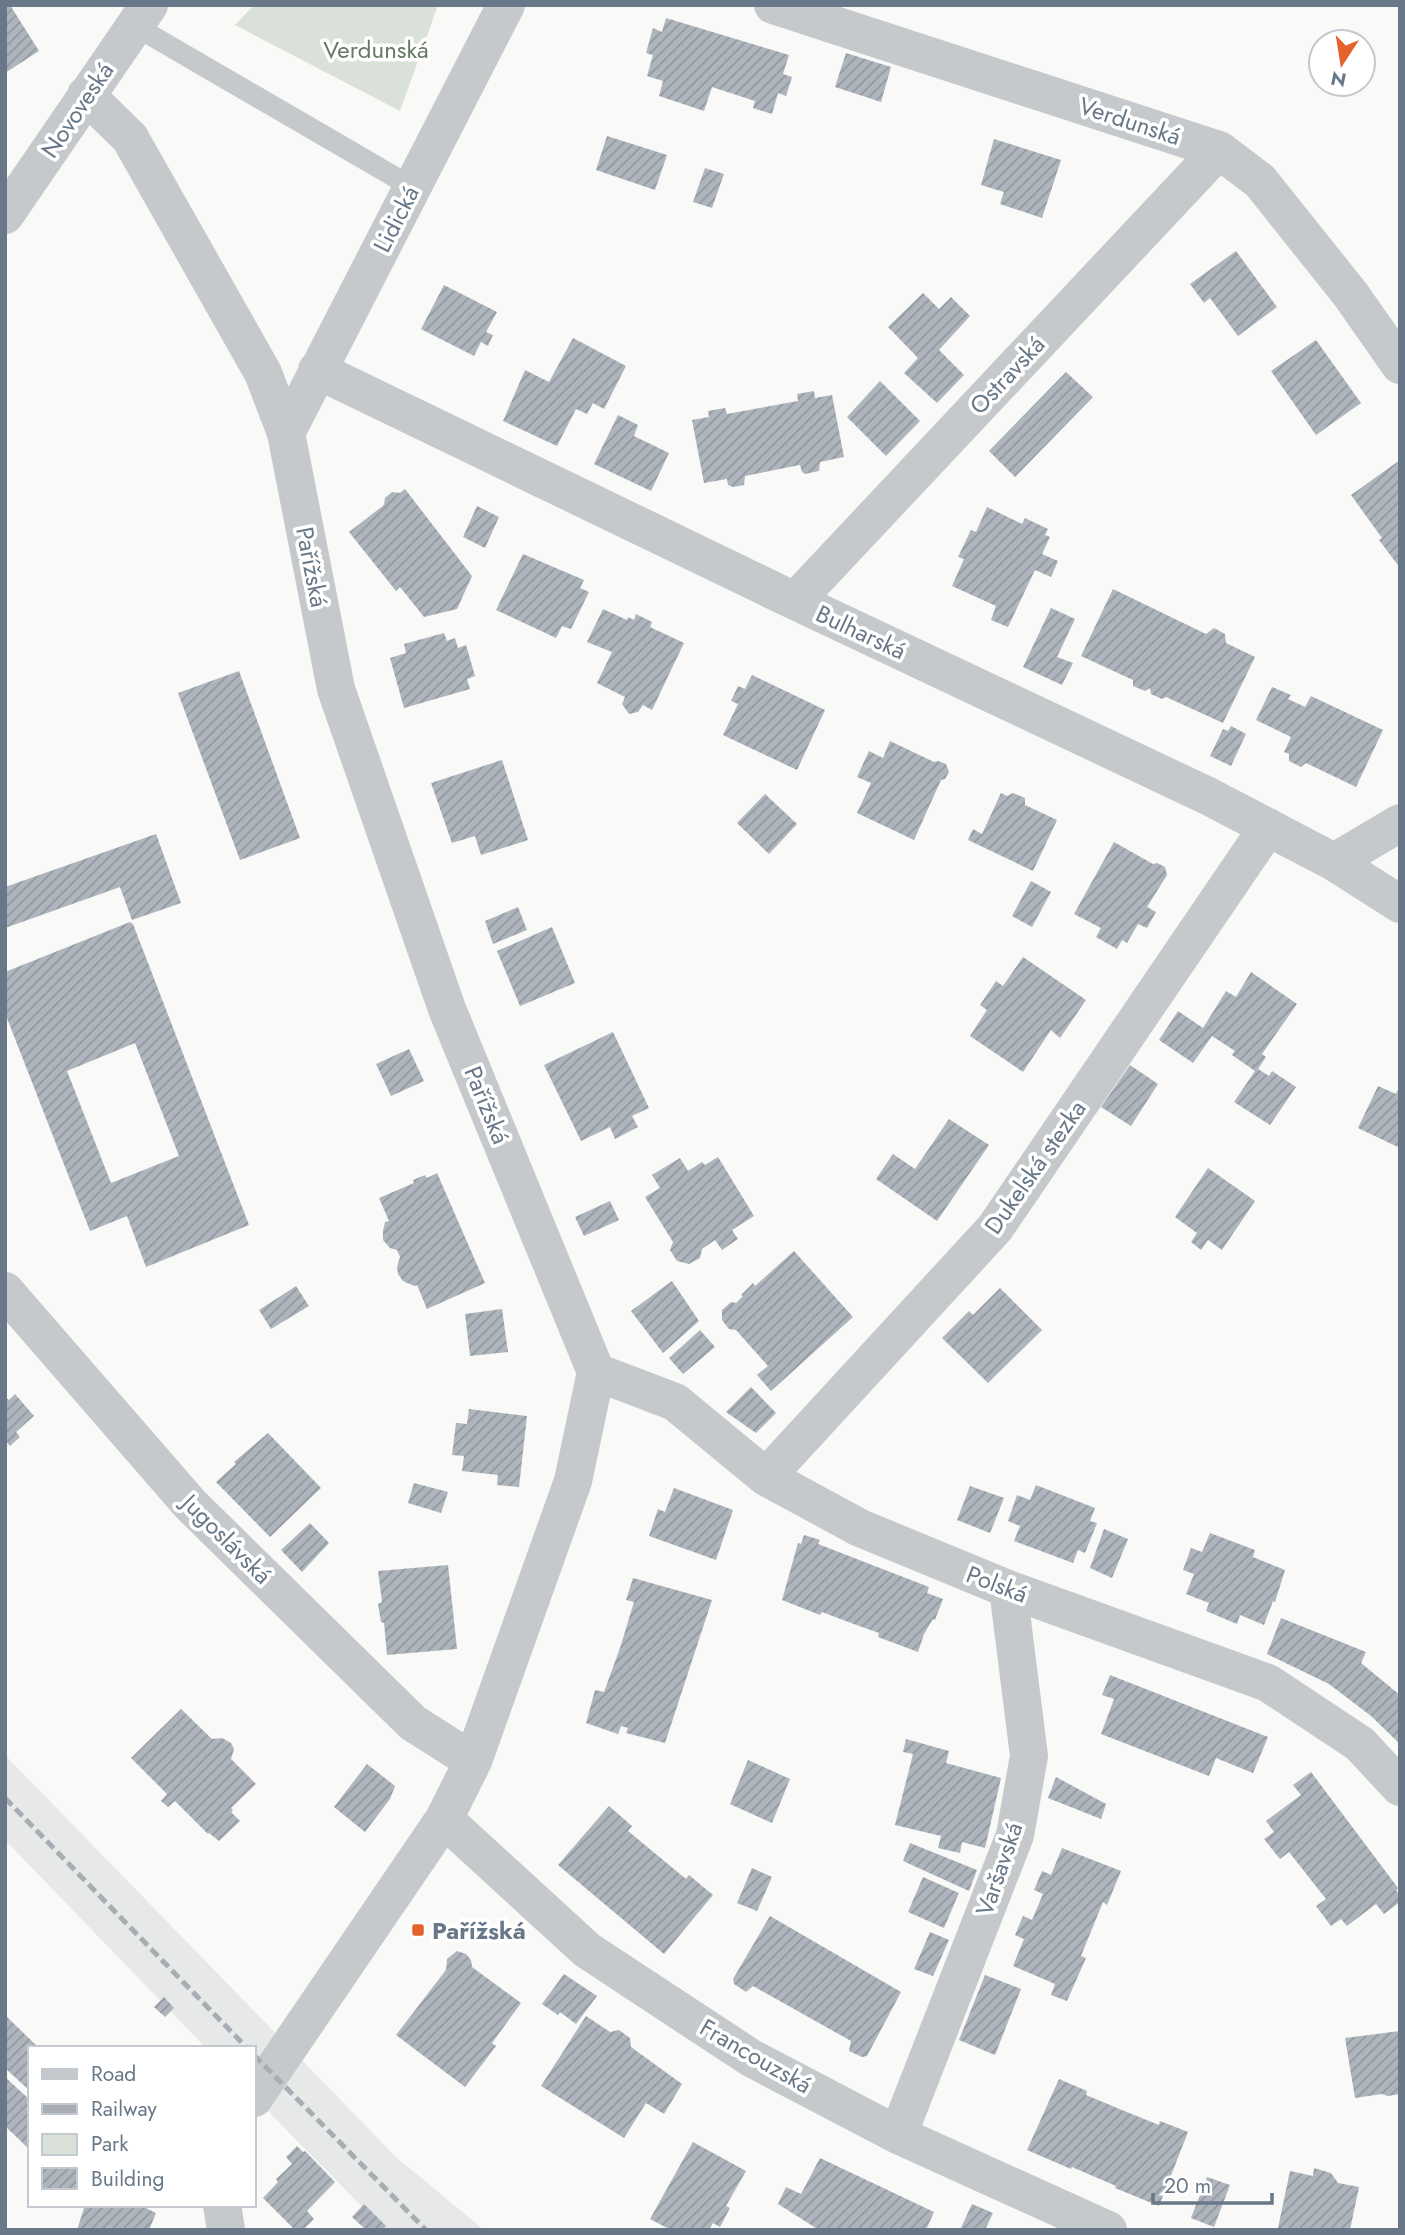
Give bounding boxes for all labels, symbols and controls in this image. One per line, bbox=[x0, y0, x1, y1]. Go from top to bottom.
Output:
north arrow bbox=[1307, 28, 1377, 98]
park label: Verdunská bbox=[323, 32, 429, 67]
street label: Novoveská bbox=[32, 55, 122, 165]
text: N bbox=[1328, 64, 1349, 94]
street label: Verdunská bbox=[1075, 88, 1185, 154]
street label: Lidická bbox=[364, 180, 428, 258]
street label: Ostravská bbox=[961, 328, 1053, 422]
street label: Pařížská bbox=[287, 524, 337, 610]
street label: Bulharská bbox=[810, 596, 912, 668]
street label: Pařížská bbox=[456, 1061, 518, 1149]
street label: Dukelská stezka bbox=[976, 1093, 1094, 1241]
street label: Jugoslávská bbox=[172, 1484, 280, 1592]
street label: Polská bbox=[961, 1556, 1033, 1612]
street label: Varšavská bbox=[967, 1818, 1031, 1920]
place label: Pařížská bbox=[432, 1913, 526, 1948]
marker: Pařížská bbox=[410, 1922, 426, 1938]
street label: Francouzská bbox=[694, 2010, 818, 2102]
legend bbox=[28, 2046, 256, 2207]
text: Road bbox=[91, 2059, 136, 2089]
text: Railway bbox=[91, 2094, 157, 2124]
text: Park bbox=[91, 2129, 129, 2159]
scale bar bbox=[1153, 2162, 1272, 2206]
text: Building bbox=[91, 2164, 164, 2194]
text: 20 m bbox=[1164, 2171, 1211, 2201]

